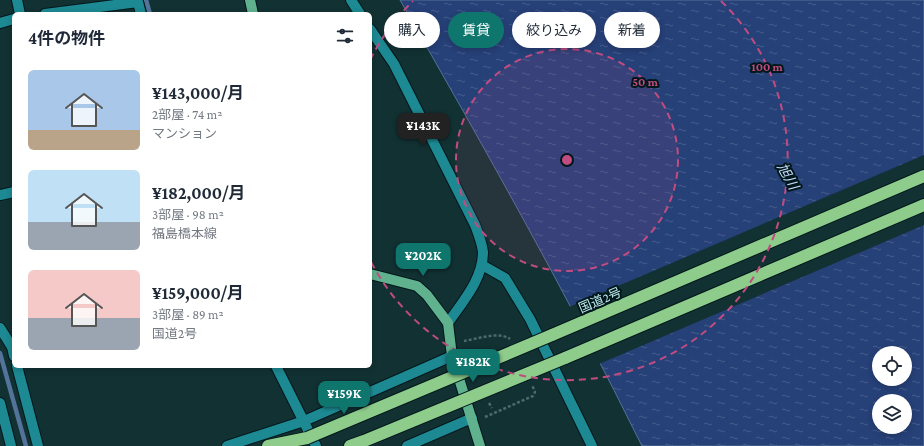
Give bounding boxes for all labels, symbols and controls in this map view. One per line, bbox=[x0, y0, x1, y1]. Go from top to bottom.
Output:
chip: 購入 bbox=[384, 12, 440, 48]
chip: 賃貸 bbox=[448, 12, 504, 48]
chip: 絞り込み bbox=[512, 12, 596, 48]
chip: 新着 bbox=[604, 12, 660, 48]
icon: filters bbox=[334, 25, 356, 47]
text: 4件の物件 bbox=[28, 29, 105, 48]
text: 100 m bbox=[751, 60, 784, 74]
text: 50 m bbox=[632, 75, 659, 89]
text: ¥143,000/月 bbox=[152, 84, 244, 103]
icon: home bbox=[60, 86, 108, 134]
text: 2部屋 · 74 m² bbox=[152, 107, 222, 122]
pin: ¥143K bbox=[395, 113, 451, 147]
text: ¥143K bbox=[406, 118, 440, 133]
text: マンション bbox=[152, 126, 217, 141]
centre of rings bbox=[560, 153, 574, 167]
water label: 旭川 bbox=[774, 160, 803, 194]
text: ¥182,000/月 bbox=[152, 184, 245, 203]
icon: home bbox=[60, 186, 108, 234]
text: 3部屋 · 98 m² bbox=[152, 207, 224, 222]
text: 福島橋本線 bbox=[152, 226, 217, 241]
pin: ¥202K bbox=[395, 243, 451, 277]
text: ¥202K bbox=[405, 248, 441, 263]
text: ¥159,000/月 bbox=[152, 284, 244, 303]
street label: 国道2号 bbox=[576, 284, 624, 316]
icon: home bbox=[60, 286, 108, 334]
text: 3部屋 · 89 m² bbox=[152, 307, 224, 322]
text: 国道2号 bbox=[152, 326, 197, 341]
map controls bbox=[872, 346, 912, 434]
button: locate bbox=[872, 346, 912, 386]
pin: ¥182K bbox=[445, 349, 501, 383]
text: ¥182K bbox=[456, 354, 490, 369]
pin: ¥159K bbox=[316, 381, 372, 415]
text: ¥159K bbox=[327, 386, 361, 401]
button: layers bbox=[872, 394, 912, 434]

